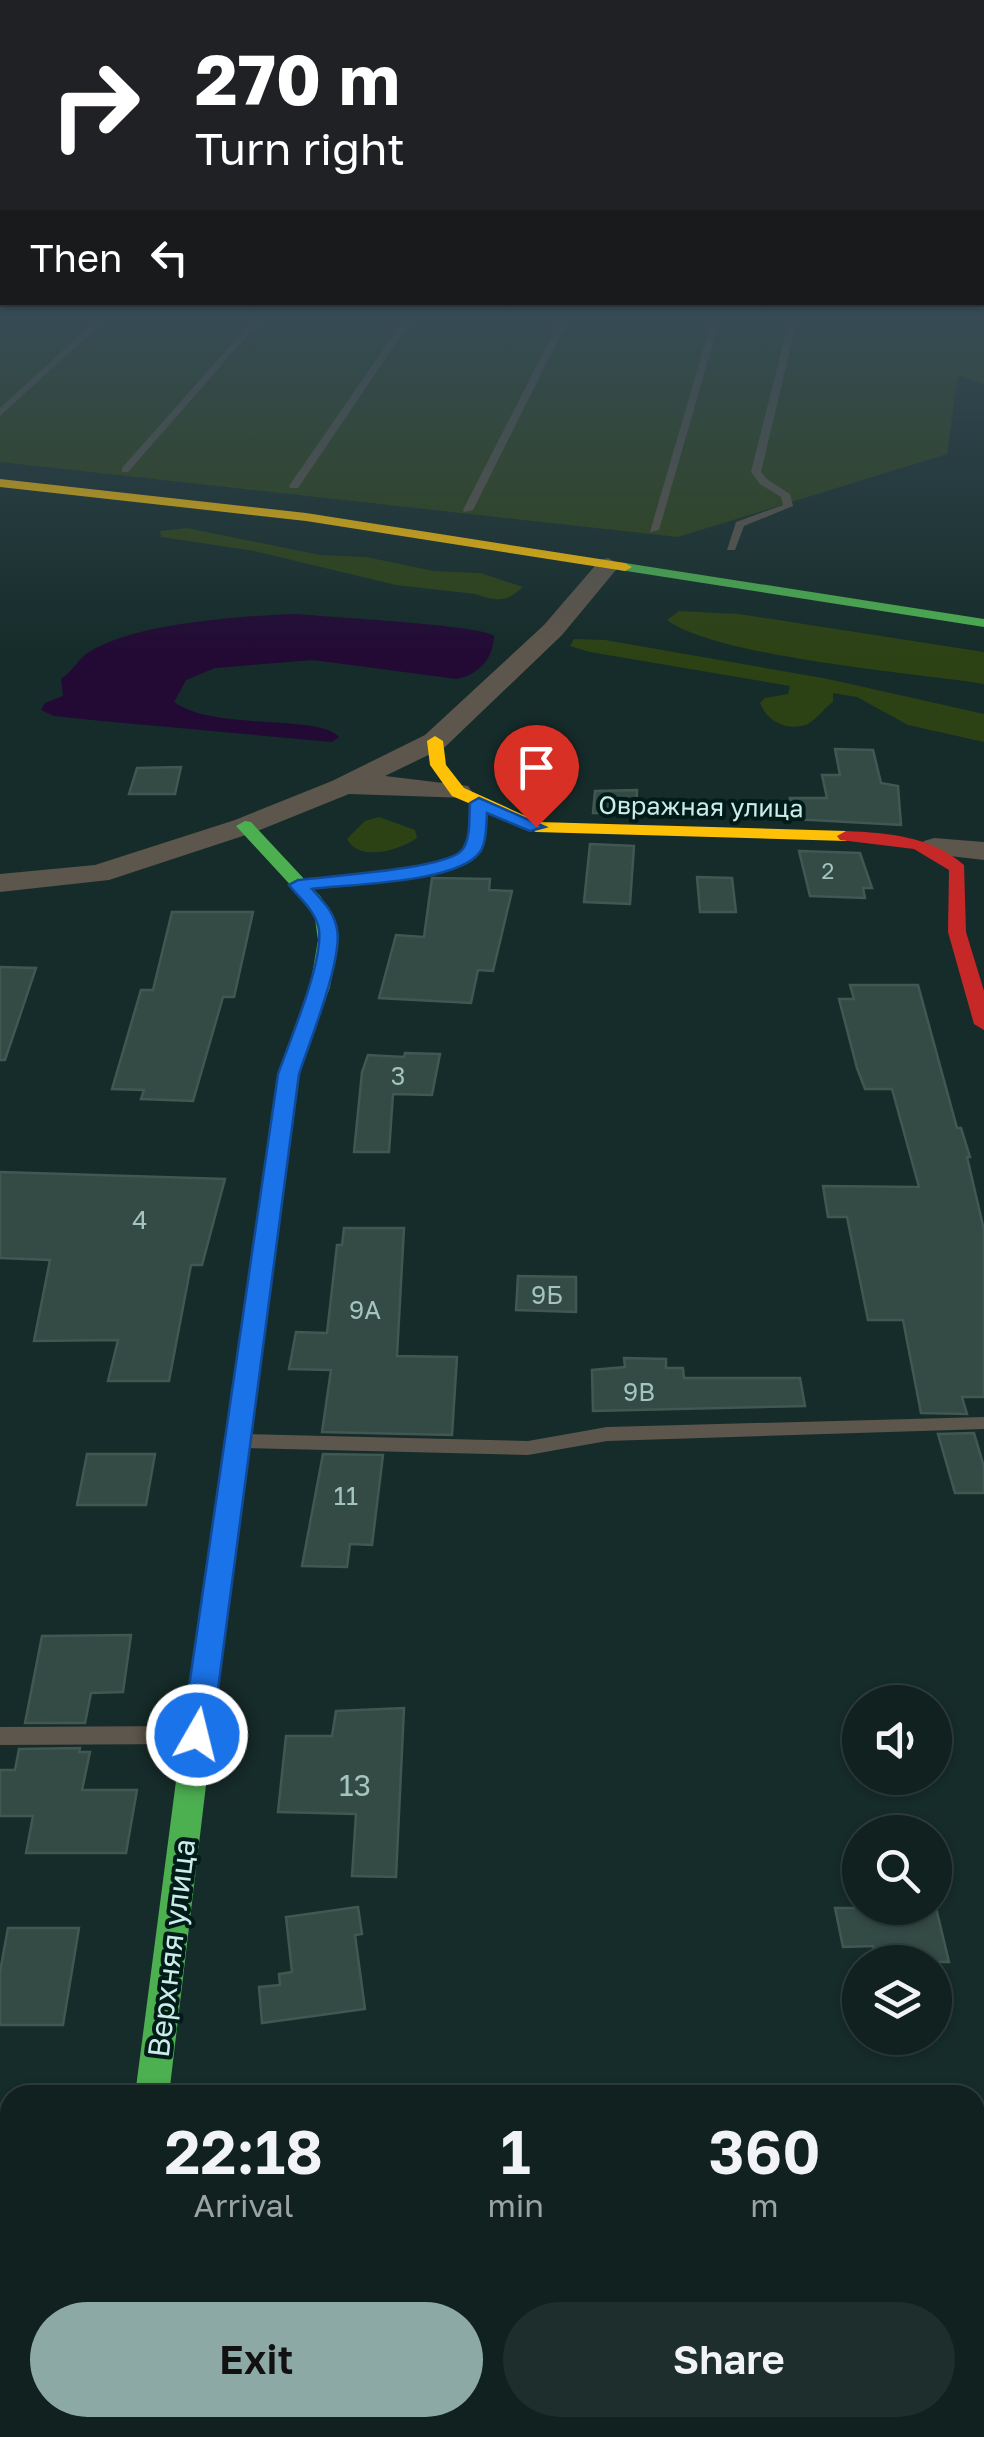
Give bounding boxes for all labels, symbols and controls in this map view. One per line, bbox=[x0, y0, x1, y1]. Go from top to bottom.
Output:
text: 270 m bbox=[195, 36, 400, 120]
icon: right bbox=[30, 40, 160, 170]
text: Turn right bbox=[195, 121, 405, 175]
icon: left bbox=[142, 230, 197, 285]
text: Then bbox=[30, 235, 122, 280]
pin bbox=[494, 725, 579, 828]
icon: arrive bbox=[509, 740, 564, 795]
street label: Овражная улица bbox=[598, 789, 804, 823]
house number: 2 bbox=[822, 857, 834, 884]
house number: 3 bbox=[391, 1060, 405, 1091]
house number: 4 bbox=[132, 1204, 148, 1235]
house number: 9Б bbox=[531, 1279, 563, 1310]
house number: 9А bbox=[349, 1294, 381, 1325]
house number: 9В bbox=[623, 1376, 655, 1407]
house number: 11 bbox=[334, 1480, 358, 1511]
position arrow bbox=[145, 1683, 249, 1787]
map controls bbox=[842, 1685, 952, 2055]
button: sound bbox=[842, 1685, 952, 1795]
house number: 13 bbox=[339, 1767, 371, 1803]
button: search bbox=[842, 1815, 952, 1925]
street label: Верхняя улица bbox=[140, 1837, 202, 2059]
button: layers bbox=[842, 1945, 952, 2055]
text: 22:18 bbox=[164, 2115, 323, 2187]
text: 1 bbox=[501, 2115, 531, 2187]
text: 360 bbox=[708, 2115, 820, 2187]
text: Arrival bbox=[194, 2186, 294, 2224]
text: min bbox=[487, 2186, 544, 2224]
text: m bbox=[750, 2186, 779, 2224]
button: Exit bbox=[30, 2302, 483, 2417]
button: Share bbox=[503, 2302, 955, 2417]

